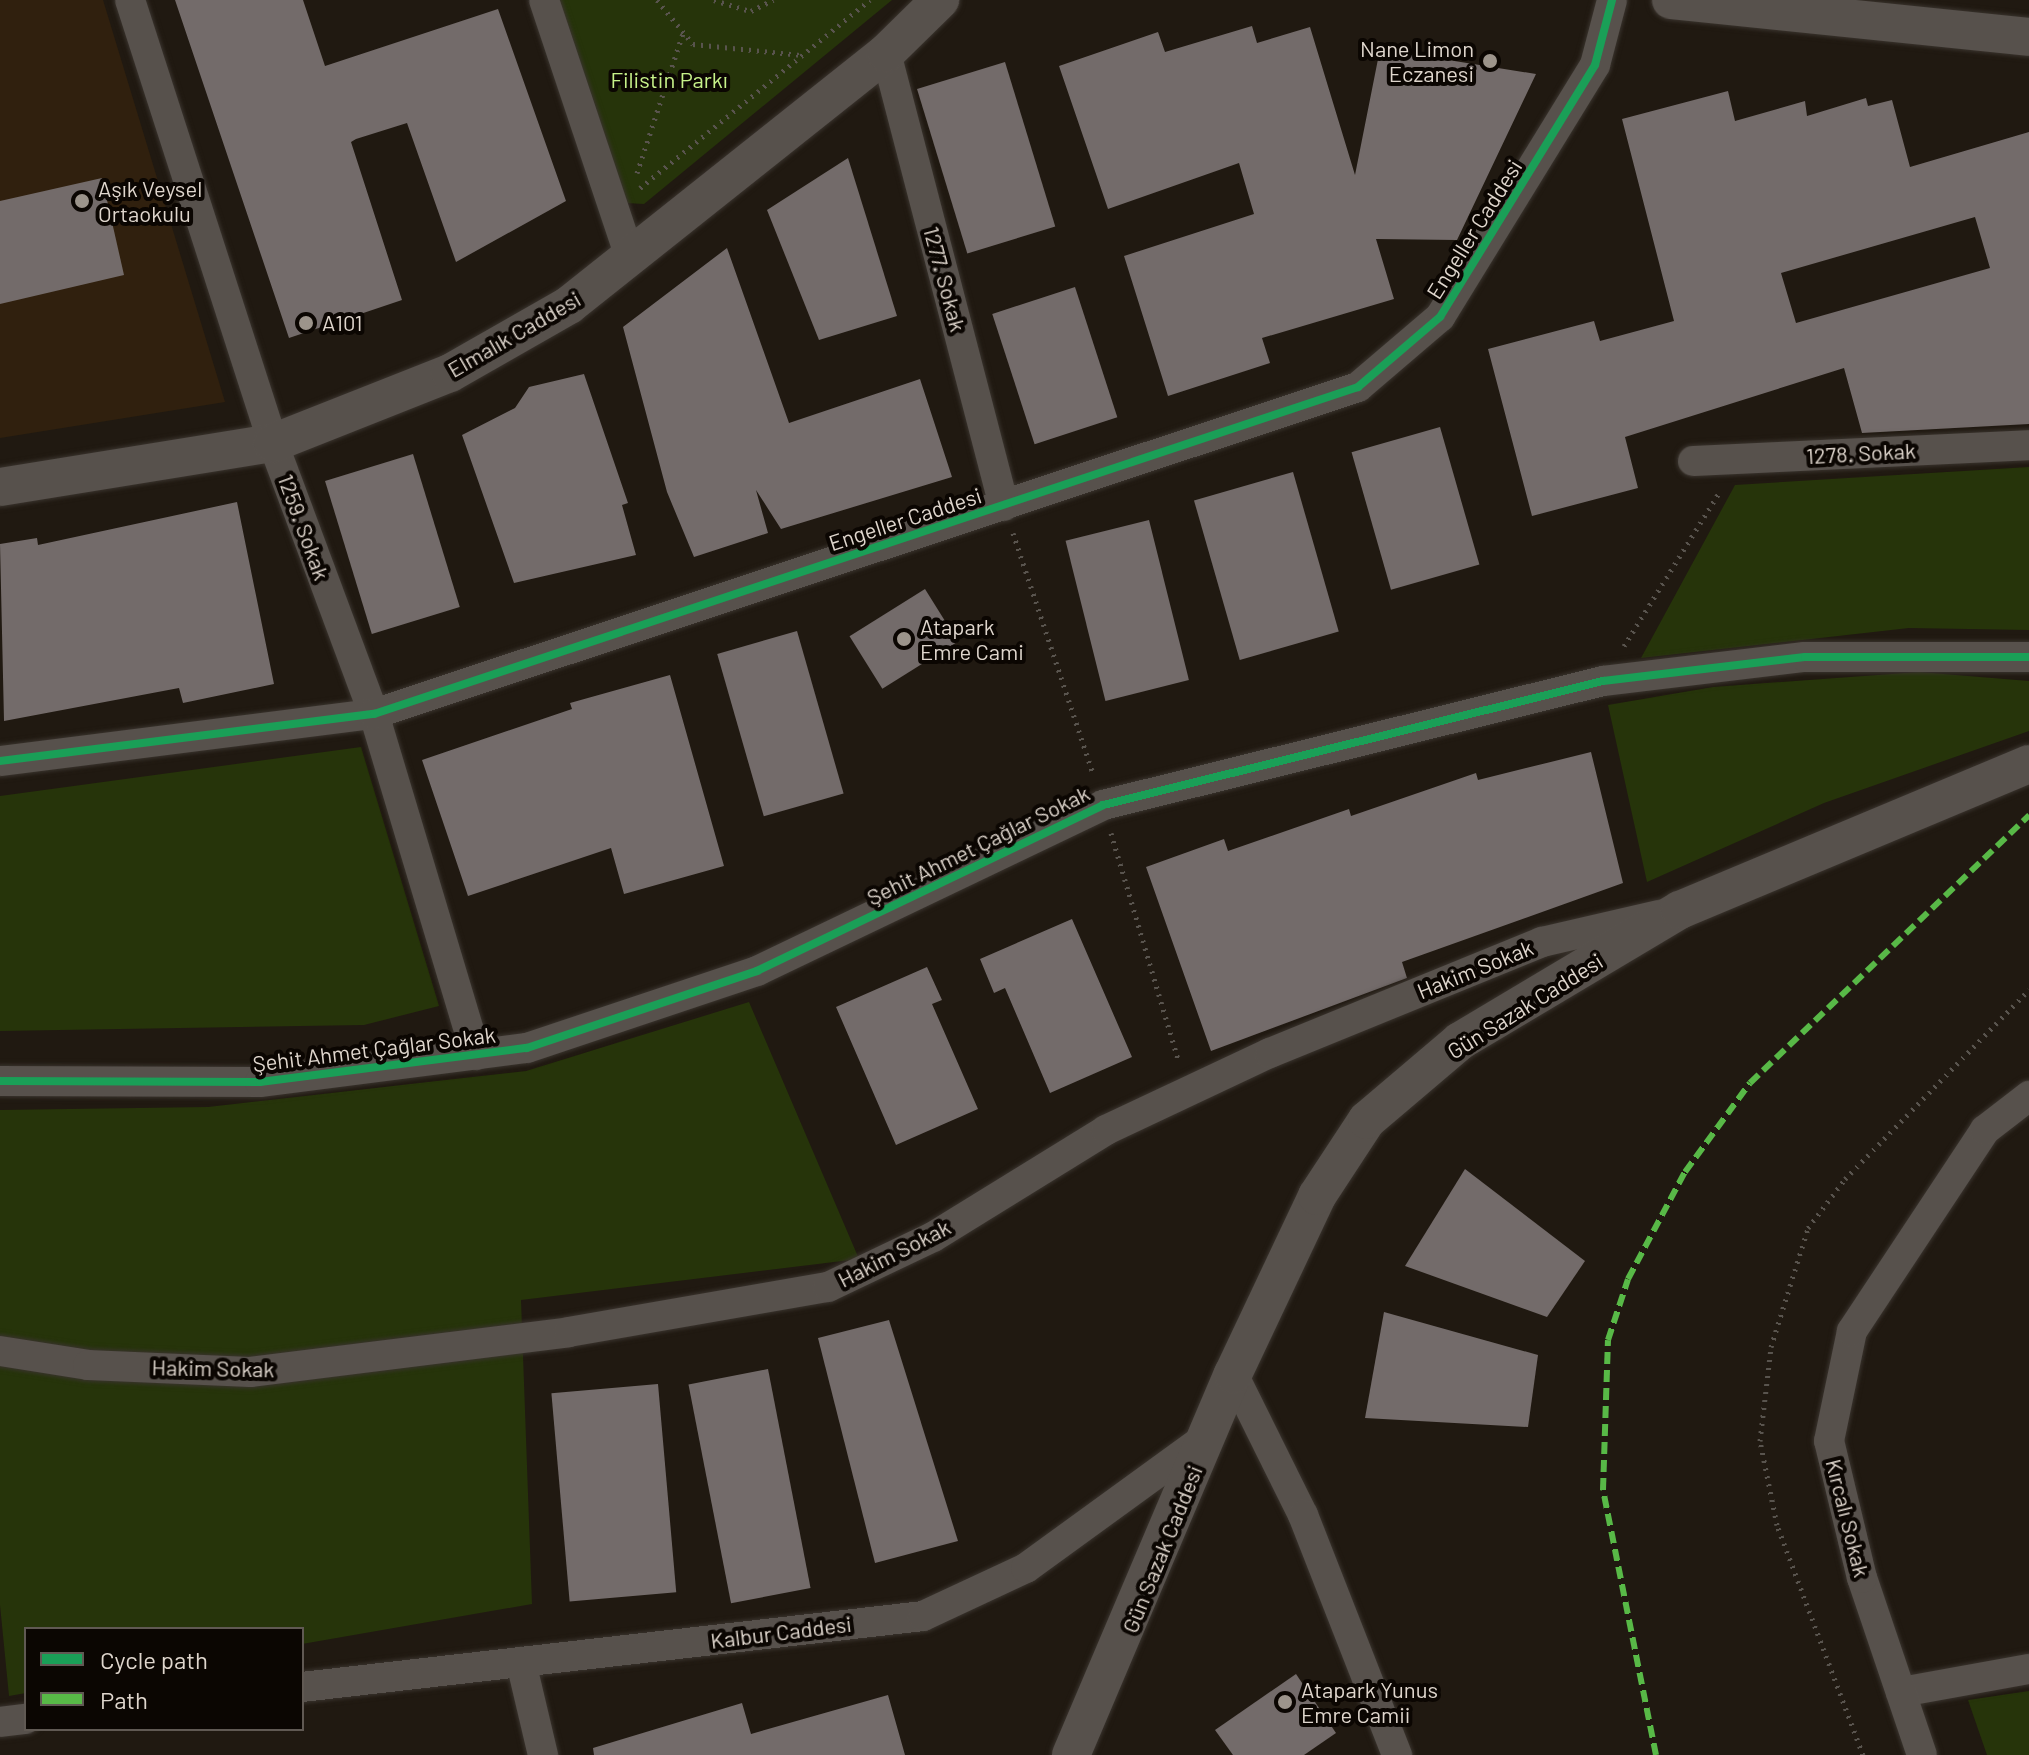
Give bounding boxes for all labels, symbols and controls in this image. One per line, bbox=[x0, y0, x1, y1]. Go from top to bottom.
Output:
place label: Nane Limon Eczanesi bbox=[1360, 35, 1474, 86]
marker: Nane Limon Eczanesi bbox=[1481, 52, 1499, 70]
park label: Filistin Parkı bbox=[610, 67, 728, 93]
street label: Engeller Caddesi bbox=[1421, 155, 1527, 303]
place label: Aşık Veysel Ortaokulu bbox=[98, 175, 202, 226]
marker: Aşık Veysel Ortaokulu bbox=[73, 192, 91, 210]
street label: 1277. Sokak bbox=[918, 224, 972, 334]
street label: Elmalık Caddesi bbox=[443, 285, 585, 383]
place label: A101 bbox=[322, 310, 363, 336]
marker: A101 bbox=[297, 314, 315, 332]
street label: 1278. Sokak bbox=[1805, 437, 1917, 469]
street label: 1259. Sokak bbox=[273, 470, 335, 584]
street label: Engeller Caddesi bbox=[825, 482, 985, 556]
place label: Atapark Emre Cami bbox=[920, 613, 1024, 664]
marker: Atapark Emre Cami bbox=[895, 630, 913, 648]
street label: Şehit Ahmet Çağlar Sokak bbox=[862, 780, 1094, 910]
street label: Hakim Sokak bbox=[1413, 934, 1537, 1004]
street label: Gün Sazak Caddesi bbox=[1442, 948, 1608, 1064]
street label: Şehit Ahmet Çağlar Sokak bbox=[251, 1021, 497, 1077]
street label: Hakim Sokak bbox=[833, 1213, 955, 1293]
street label: Hakim Sokak bbox=[151, 1354, 275, 1382]
street label: Kırcalı Sokak bbox=[1821, 1456, 1875, 1580]
street label: Gün Sazak Caddesi bbox=[1116, 1461, 1208, 1637]
street label: Kalbur Caddesi bbox=[709, 1610, 853, 1654]
legend bbox=[24, 1627, 304, 1731]
text: Cycle path bbox=[100, 1645, 208, 1674]
place label: Atapark Yunus Emre Camii bbox=[1301, 1676, 1438, 1728]
text: Path bbox=[100, 1685, 148, 1714]
marker: Atapark Yunus Emre Camii bbox=[1276, 1693, 1294, 1711]

